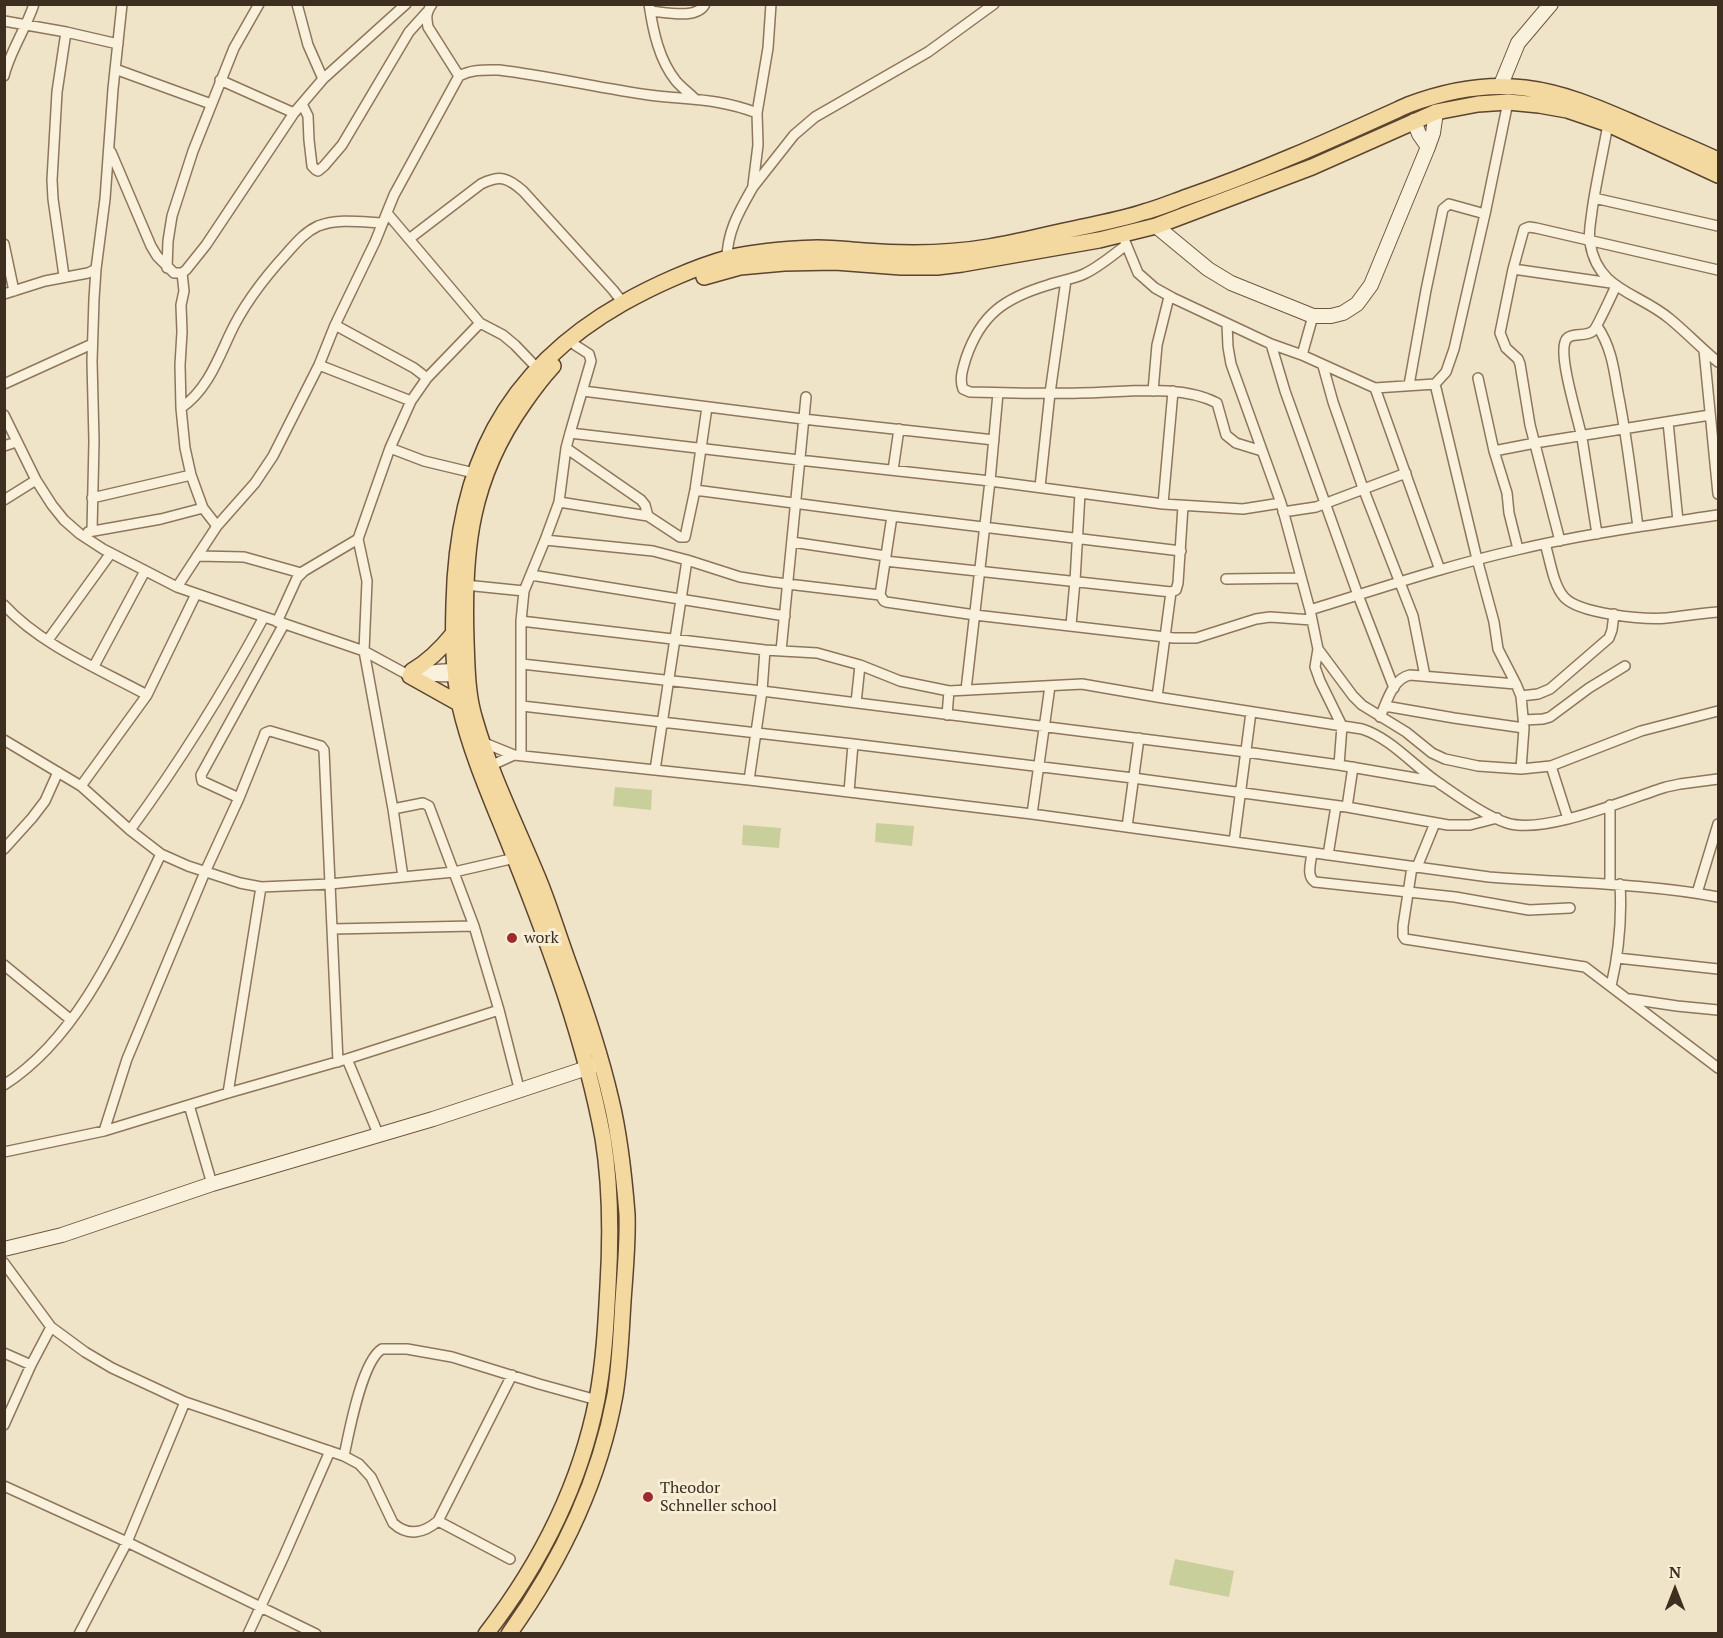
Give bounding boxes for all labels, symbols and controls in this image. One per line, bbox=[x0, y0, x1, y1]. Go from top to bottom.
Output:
place label: work bbox=[524, 928, 559, 948]
marker: work bbox=[505, 931, 519, 945]
place label: Theodor Schneller school bbox=[660, 1478, 777, 1516]
marker: Theodor Schneller school bbox=[641, 1490, 655, 1504]
north arrow bbox=[1645, 1560, 1705, 1620]
text: N bbox=[1669, 1561, 1681, 1583]

